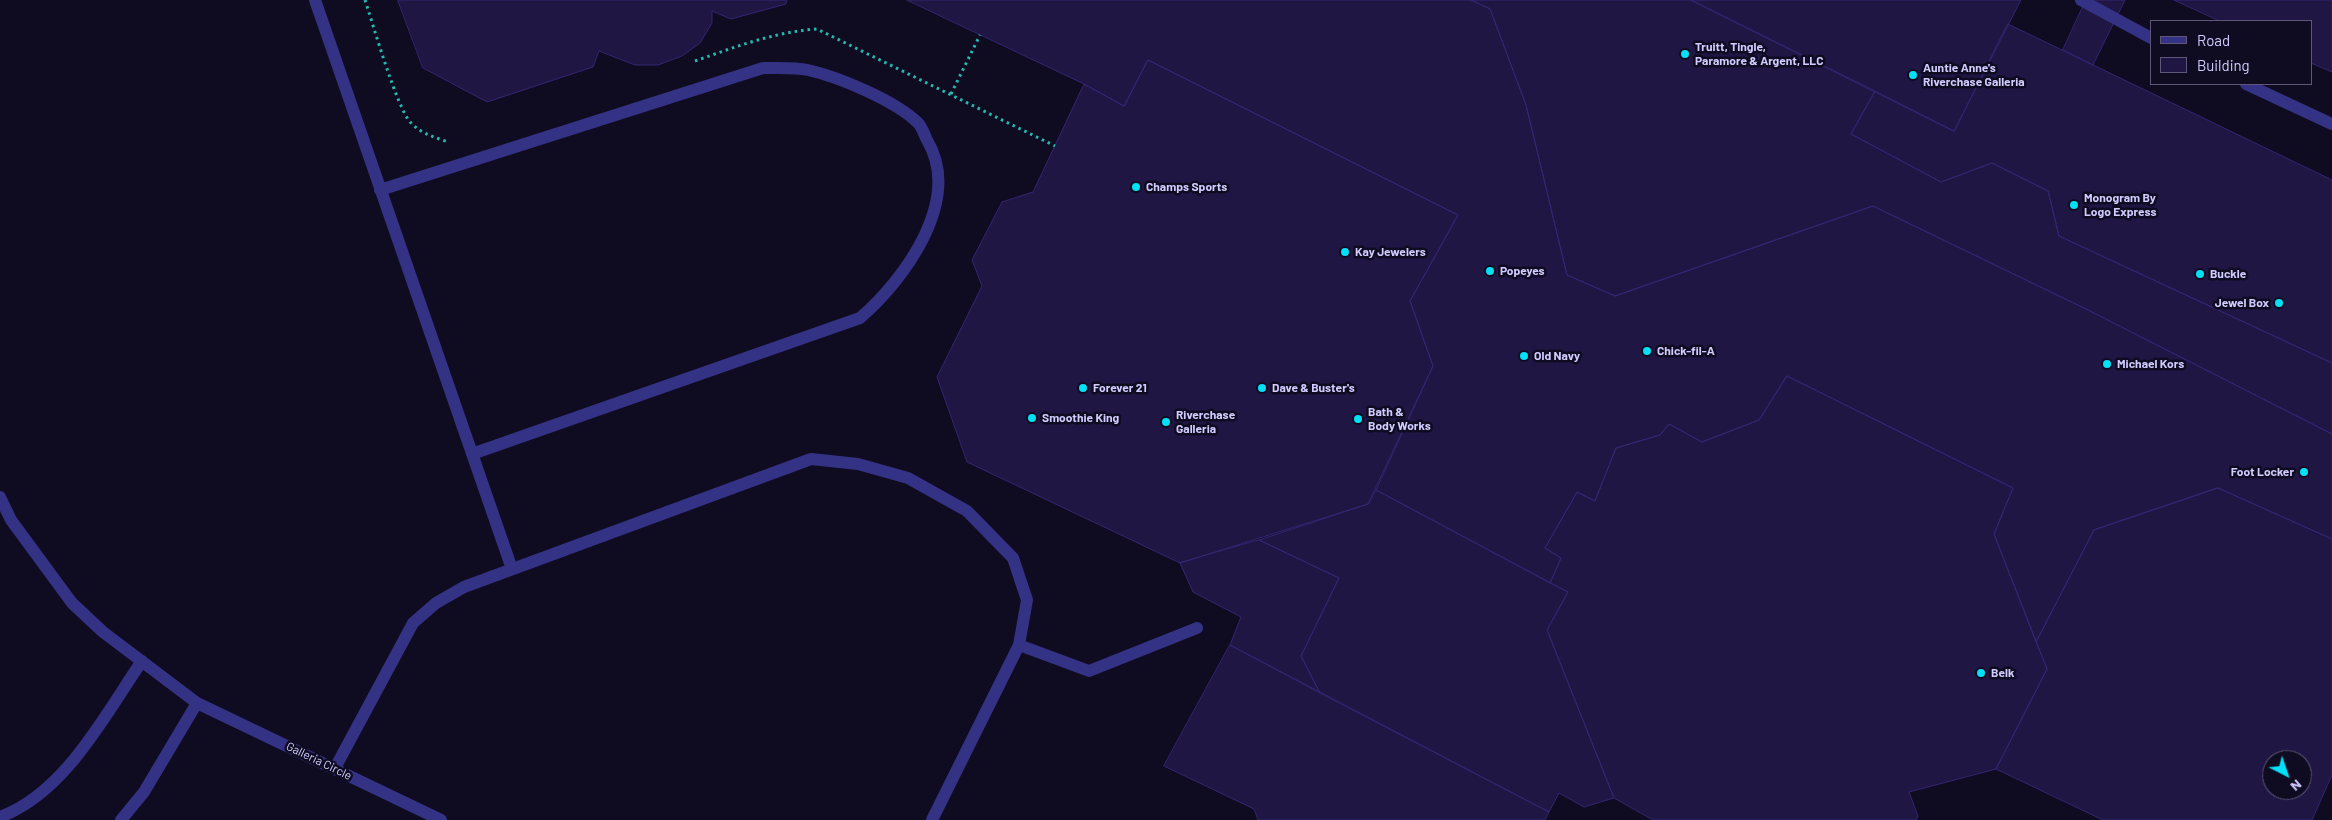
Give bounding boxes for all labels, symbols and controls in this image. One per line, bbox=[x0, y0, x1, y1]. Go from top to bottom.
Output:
legend bbox=[2150, 20, 2312, 85]
text: Road bbox=[2197, 31, 2230, 49]
place label: Truitt, Tingle, Paramore & Argent, LLC bbox=[1695, 40, 1823, 68]
marker: Truitt, Tingle, Paramore & Argent, LLC bbox=[1679, 48, 1691, 60]
text: Building bbox=[2197, 56, 2250, 74]
place label: Auntie Anne's Riverchase Galleria bbox=[1923, 61, 2025, 89]
marker: Auntie Anne's Riverchase Galleria bbox=[1907, 69, 1919, 81]
place label: Champs Sports bbox=[1146, 180, 1227, 194]
marker: Champs Sports bbox=[1130, 181, 1142, 193]
place label: Monogram By Logo Express bbox=[2084, 191, 2156, 219]
marker: Monogram By Logo Express bbox=[2068, 199, 2080, 211]
place label: Kay Jewelers bbox=[1355, 245, 1426, 259]
marker: Kay Jewelers bbox=[1339, 246, 1351, 258]
place label: Popeyes bbox=[1500, 264, 1545, 278]
marker: Popeyes bbox=[1484, 265, 1496, 277]
place label: Buckle bbox=[2210, 267, 2246, 281]
marker: Buckle bbox=[2194, 268, 2206, 280]
place label: Jewel Box bbox=[2215, 296, 2269, 310]
marker: Jewel Box bbox=[2273, 297, 2285, 309]
place label: Chick-fil-A bbox=[1657, 344, 1715, 358]
marker: Chick-fil-A bbox=[1641, 345, 1653, 357]
place label: Old Navy bbox=[1534, 349, 1580, 363]
marker: Old Navy bbox=[1518, 350, 1530, 362]
place label: Michael Kors bbox=[2117, 357, 2184, 371]
marker: Michael Kors bbox=[2101, 358, 2113, 370]
place label: Forever 21 bbox=[1093, 381, 1147, 395]
place label: Dave & Buster's bbox=[1272, 381, 1355, 395]
marker: Forever 21 bbox=[1077, 382, 1089, 394]
marker: Dave & Buster's bbox=[1256, 382, 1268, 394]
place label: Bath & Body Works bbox=[1368, 405, 1431, 433]
place label: Riverchase Galleria bbox=[1176, 408, 1235, 436]
place label: Smoothie King bbox=[1042, 411, 1119, 425]
marker: Smoothie King bbox=[1026, 412, 1038, 424]
marker: Bath & Body Works bbox=[1352, 413, 1364, 425]
marker: Riverchase Galleria bbox=[1160, 416, 1172, 428]
place label: Foot Locker bbox=[2231, 465, 2294, 479]
marker: Foot Locker bbox=[2298, 466, 2310, 478]
place label: Belk bbox=[1991, 666, 2014, 680]
marker: Belk bbox=[1975, 667, 1987, 679]
street label: Galleria Circle bbox=[284, 739, 354, 783]
north arrow bbox=[2262, 750, 2312, 800]
text: N bbox=[2287, 776, 2306, 795]

